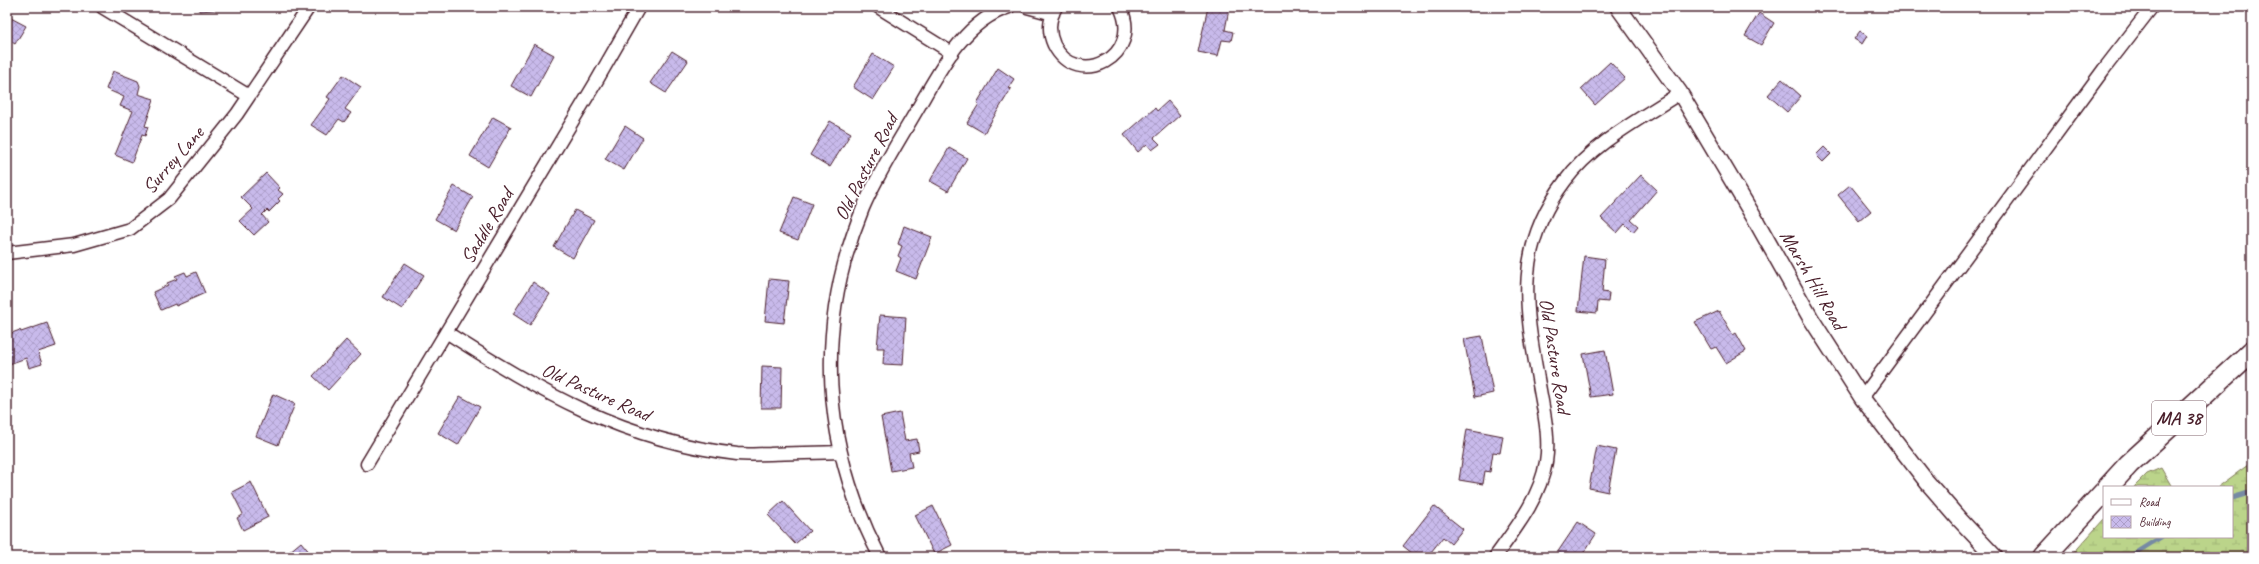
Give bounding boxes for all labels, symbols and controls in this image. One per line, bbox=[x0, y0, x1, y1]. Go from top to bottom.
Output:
street label: Old Pasture Road bbox=[828, 107, 905, 225]
street label: Surrey Lane bbox=[137, 120, 210, 199]
street label: Saddle Road bbox=[455, 181, 521, 268]
street label: Marsh Hill Road bbox=[1774, 226, 1853, 337]
street label: Old Pasture Road bbox=[1534, 297, 1577, 419]
street label: Old Pasture Road bbox=[538, 357, 657, 428]
road number: MA 38 bbox=[2152, 401, 2206, 435]
legend bbox=[2103, 486, 2233, 538]
text: Road bbox=[2139, 494, 2161, 510]
text: Building bbox=[2139, 514, 2171, 530]

